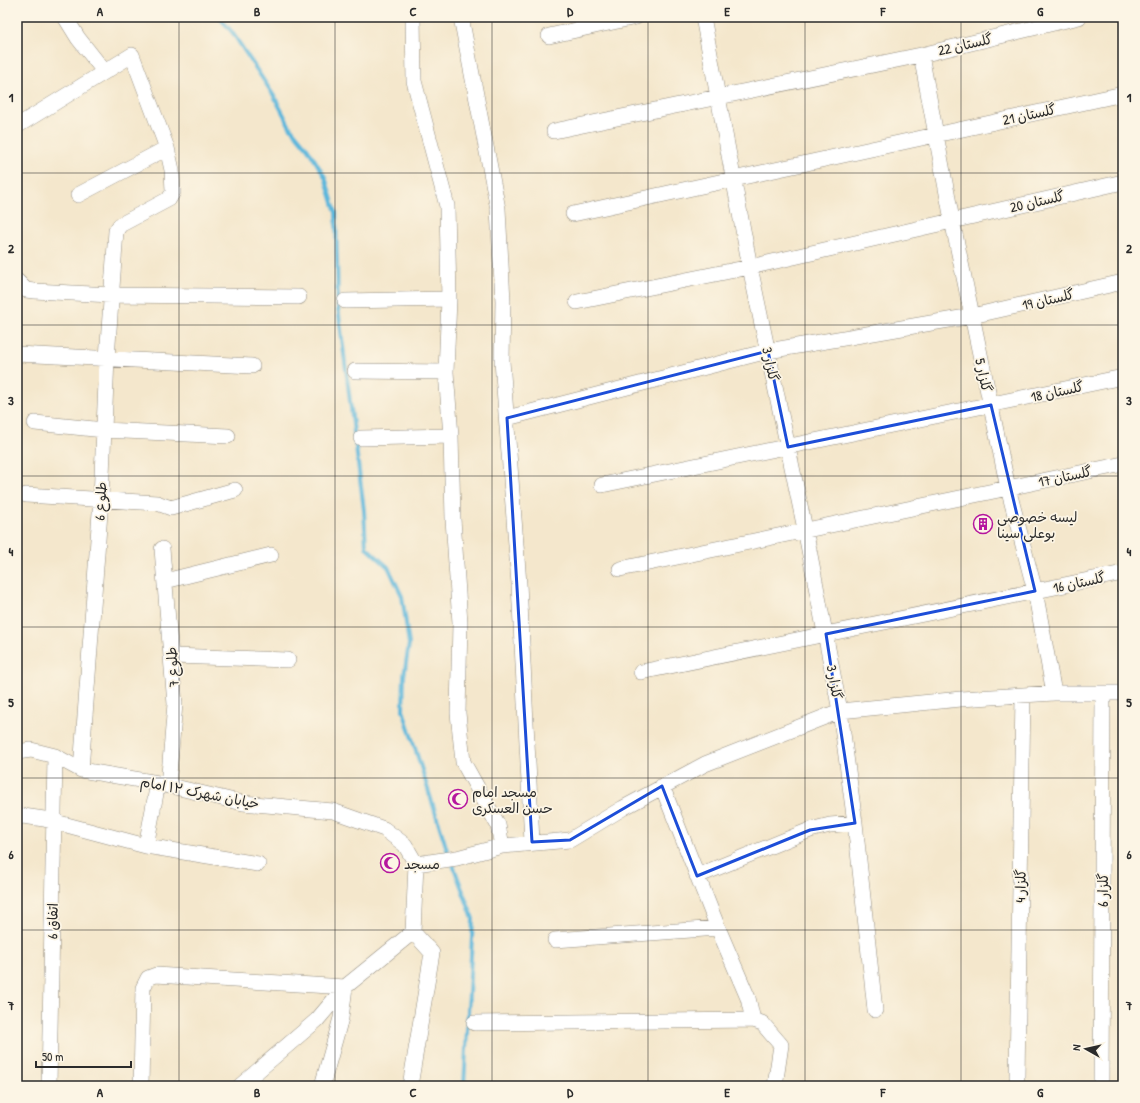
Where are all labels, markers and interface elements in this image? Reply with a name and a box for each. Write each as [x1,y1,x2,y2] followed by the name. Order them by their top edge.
[97,2,104,20] text: A
[254,2,261,20] text: B
[409,2,417,20] text: C
[567,2,574,20] text: D
[724,2,730,20] text: E
[880,2,887,20] text: F
[1037,2,1044,20] text: G
[936,29,994,59] street label: گلستان 22
[9,88,14,106] text: 1
[1127,88,1132,106] text: 1
[1001,99,1057,129] street label: گلستان 21
[1008,186,1066,216] street label: گلستان 20
[8,239,15,257] text: 2
[1126,239,1133,257] text: 2
[1020,284,1076,314] street label: گلستان 19
[758,345,784,383] street label: گلزار 3
[971,356,997,394] street label: گلزار 5
[1029,376,1085,406] street label: گلستان 18
[8,391,14,409] text: 3
[1126,391,1132,409] text: 3
[1036,461,1094,491] street label: گلستان 17
[89,481,113,521] street label: طلوع 6
[997,507,1077,542] place label: لیسه خصوصی بوعلی سینا
[972,513,994,535] building icon: لیسه خصوصی بوعلی سینا
[9,542,14,560] text: 4
[1127,542,1132,560] text: 4
[1051,567,1107,597] street label: گلستان 16
[161,646,185,688] street label: طلوع 7
[823,663,847,701] street label: گلزار 3
[8,693,14,711] text: 5
[1126,693,1132,711] text: 5
[139,771,261,815] street label: خیابان شهرک ۱۲ امام
[472,782,553,817] place label: مسجد امام حسن العسکری
[447,788,469,810] mosque icon: مسجد امام حسن العسکری
[8,845,14,863] text: 6
[1126,845,1132,863] text: 6
[379,852,401,874] mosque icon: مسجد
[404,854,440,873] place label: مسجد
[1010,869,1030,903] street label: گلزار 4
[1093,873,1112,907] street label: گلزار 6
[42,903,62,939] street label: اتفاق 6
[7,996,15,1014] text: 7
[1125,996,1133,1014] text: 7
[1066,1029,1106,1069] north arrow
[36,1043,131,1069] scale bar
[1069,1044,1083,1051] text: N
[42,1048,63,1065] text: 50 m
[97,1083,104,1101] text: A
[254,1083,261,1101] text: B
[409,1083,417,1101] text: C
[567,1083,574,1101] text: D
[724,1083,730,1101] text: E
[880,1083,887,1101] text: F
[1037,1083,1044,1101] text: G

